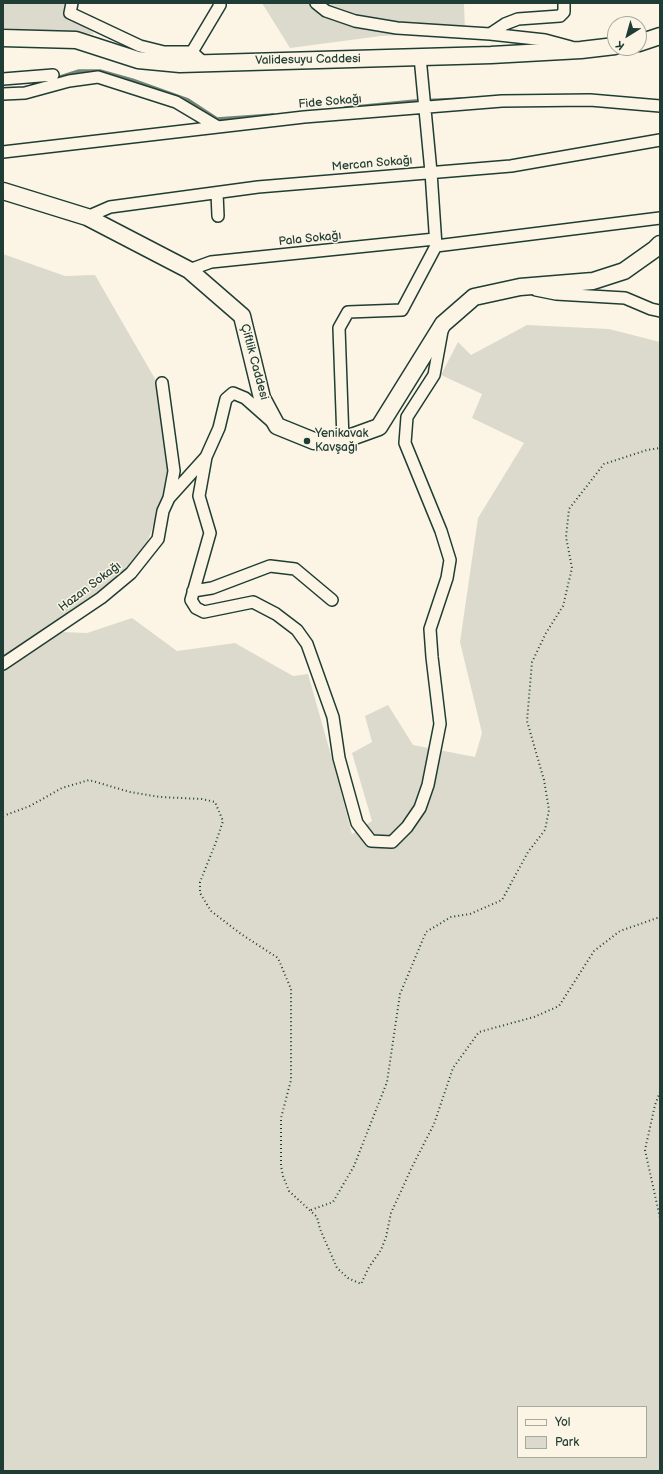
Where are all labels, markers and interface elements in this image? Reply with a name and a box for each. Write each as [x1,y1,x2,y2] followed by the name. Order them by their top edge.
[607,16,647,56] north arrow
[613,38,627,53] text: K
[255,52,361,68] street label: Validesuyu Caddesi
[298,92,362,112] street label: Fide Sokağı
[331,153,413,175] street label: Mercan Sokağı
[278,229,342,249] street label: Pala Sokağı
[237,322,271,402] street label: Çiftlik Caddesi
[315,427,368,455] place label: Yenikavak Kavşağı
[302,436,312,446] marker: Yenikavak Kavşağı
[56,559,124,615] street label: Hazan Sokağı
[517,1406,647,1458] legend
[555,1415,570,1430] text: Yol
[555,1435,579,1450] text: Park

